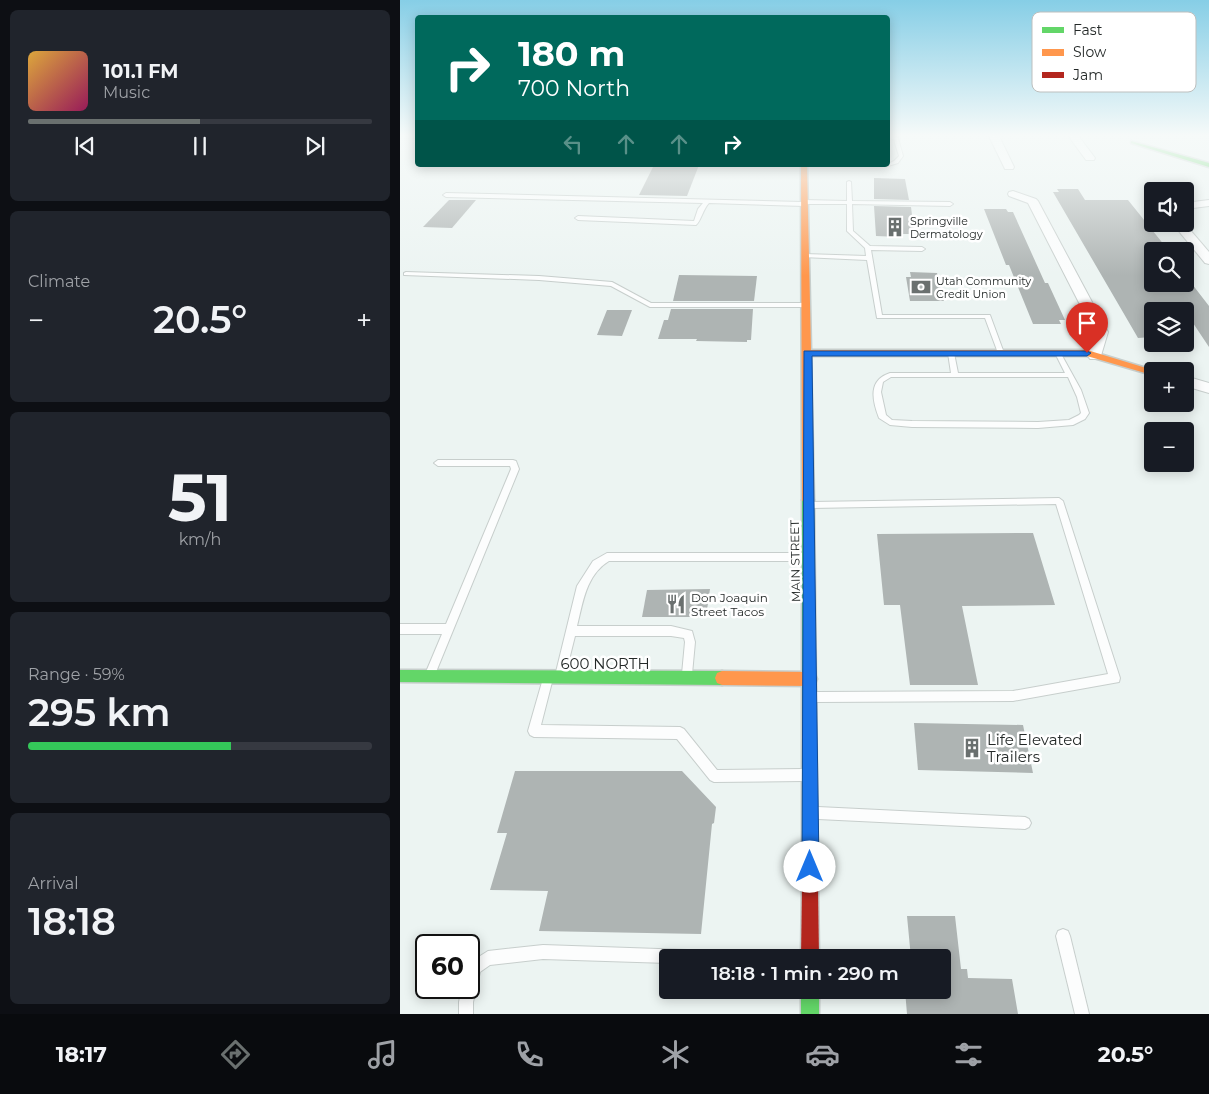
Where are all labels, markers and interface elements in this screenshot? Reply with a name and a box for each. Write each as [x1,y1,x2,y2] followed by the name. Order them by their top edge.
[1032,12,1196,92] legend
[1073,21,1103,39] text: Fast
[518,32,625,75] text: 180 m
[435,35,500,100] icon: right
[1073,43,1107,61] text: Slow
[103,60,179,83] text: 101.1 FM
[1072,66,1103,84] text: Jam
[518,75,630,102] text: 700 North
[103,83,150,102] text: Music
[559,130,587,158] icon: left
[612,130,640,158] icon: ahead
[665,130,693,158] icon: ahead
[718,130,746,158] icon: right
[71,132,99,160] icon: previous
[186,132,214,160] icon: pause
[301,132,329,160] icon: next
[1144,182,1194,472] map controls
[1144,182,1194,232] button: sound
[910,214,983,241] place label: Springville Dermatology
[884,216,906,238] building icon: Springville Dermatology
[1144,242,1194,292] button: search
[28,272,90,291] text: Climate
[936,274,1031,301] place label: Utah Community Credit Union
[910,276,932,298] bank icon: Utah Community Credit Union
[153,296,247,343] text: 20.5°
[1066,302,1108,353] pin
[1144,302,1194,352] button: layers
[28,303,44,337] text: −
[356,303,372,337] text: +
[1073,309,1101,337] icon: arrive
[1144,362,1194,412] button: +
[1144,422,1194,472] button: −
[168,458,232,537] text: 51
[787,520,803,602] street label: MAIN STREET
[179,530,221,549] text: km/h
[691,590,768,619] place label: Don Joaquin Street Tacos
[665,593,687,615] restaurant icon: Don Joaquin Street Tacos
[560,654,650,673] street label: 600 NORTH
[28,665,125,684] text: Range · 59%
[28,689,171,736] text: 295 km
[987,730,1083,766] place label: Life Elevated Trailers
[961,737,983,759] building icon: Life Elevated Trailers
[783,840,835,892] position arrow
[28,874,78,893] text: Arrival
[28,898,116,945] text: 18:18
[415,934,480,999] speed limit sign: 60
[711,962,899,985] text: 18:18 · 1 min · 290 m
[218,1037,253,1072] icon: directions
[365,1037,400,1072] icon: music
[512,1037,547,1072] icon: phone
[658,1037,693,1072] icon: climate
[805,1037,840,1072] icon: car
[951,1037,986,1072] icon: filters
[56,1041,107,1068] text: 18:17
[1098,1041,1153,1068] text: 20.5°

